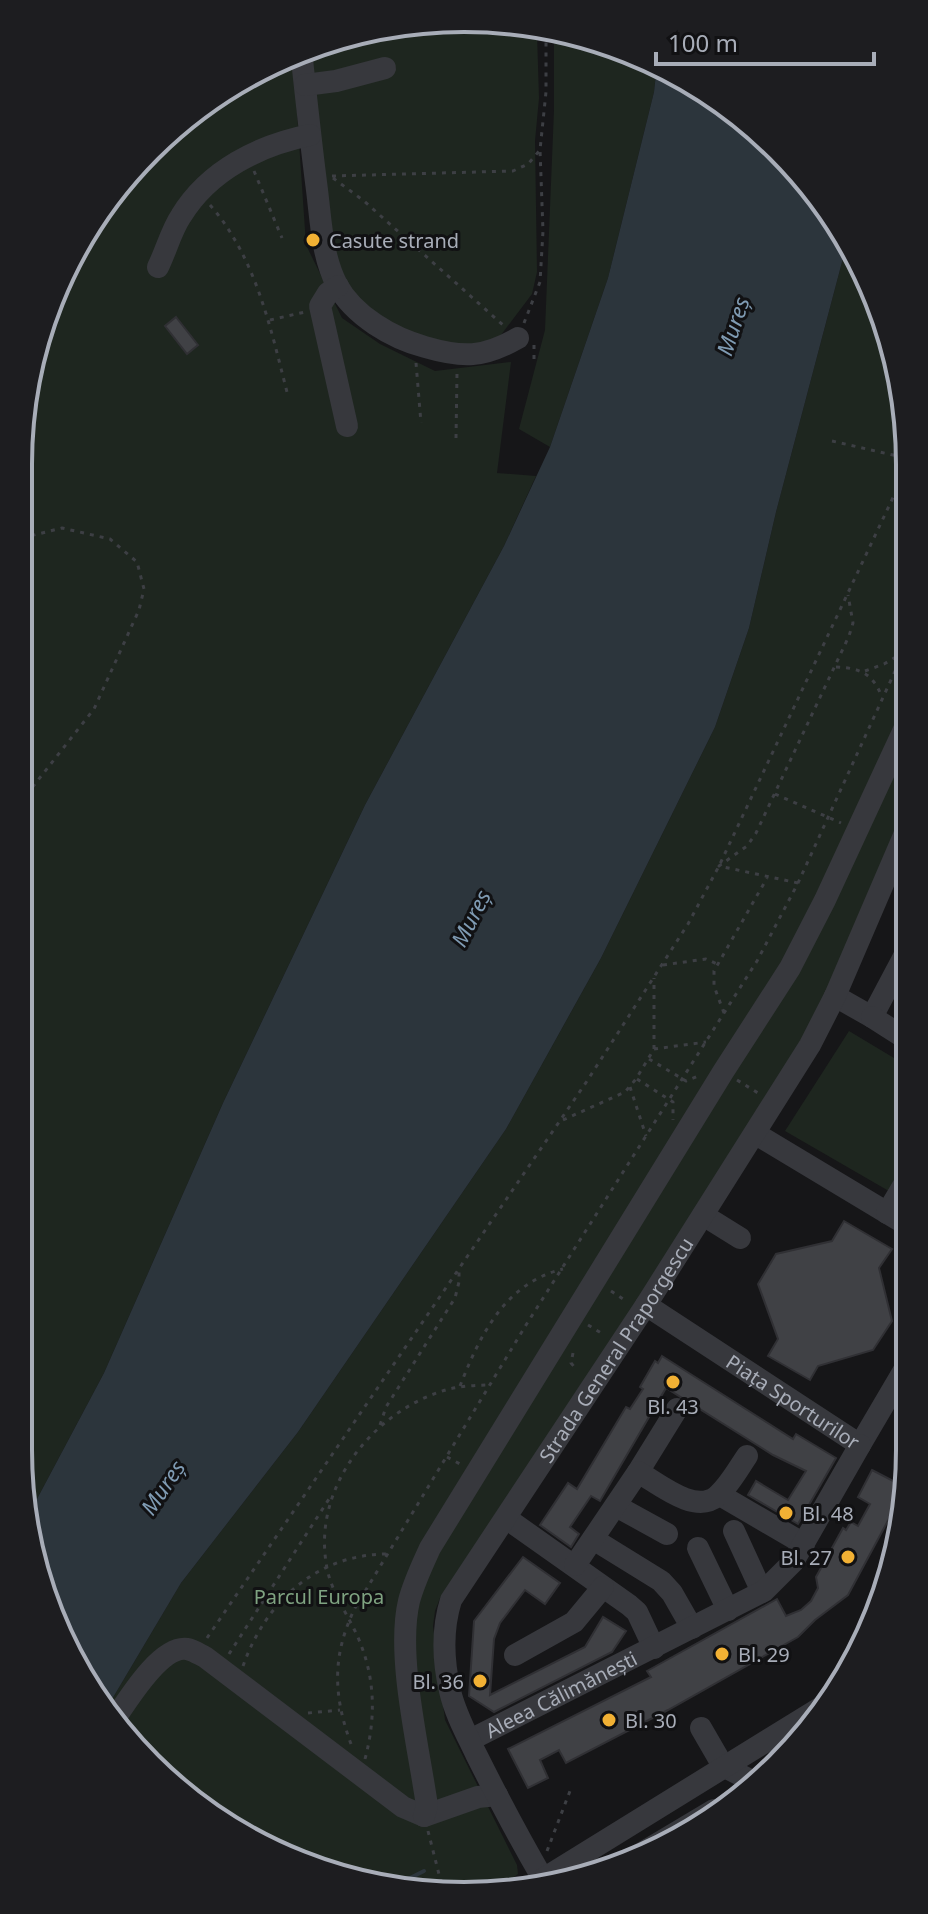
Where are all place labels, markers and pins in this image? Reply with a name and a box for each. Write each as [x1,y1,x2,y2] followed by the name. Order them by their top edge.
[329,227,459,254] place label: Casute strand
[304,231,322,249] marker: Casute strand
[664,1373,682,1391] marker: Bl. 43
[647,1393,699,1420] place label: Bl. 43
[802,1500,854,1527] place label: Bl. 48
[777,1504,795,1522] marker: Bl. 48
[780,1544,832,1571] place label: Bl. 27
[839,1548,857,1566] marker: Bl. 27
[738,1641,790,1668] place label: Bl. 29
[713,1645,731,1663] marker: Bl. 29
[412,1668,464,1695] place label: Bl. 36
[471,1672,489,1690] marker: Bl. 36
[625,1707,677,1734] place label: Bl. 30
[600,1711,618,1729] marker: Bl. 30

